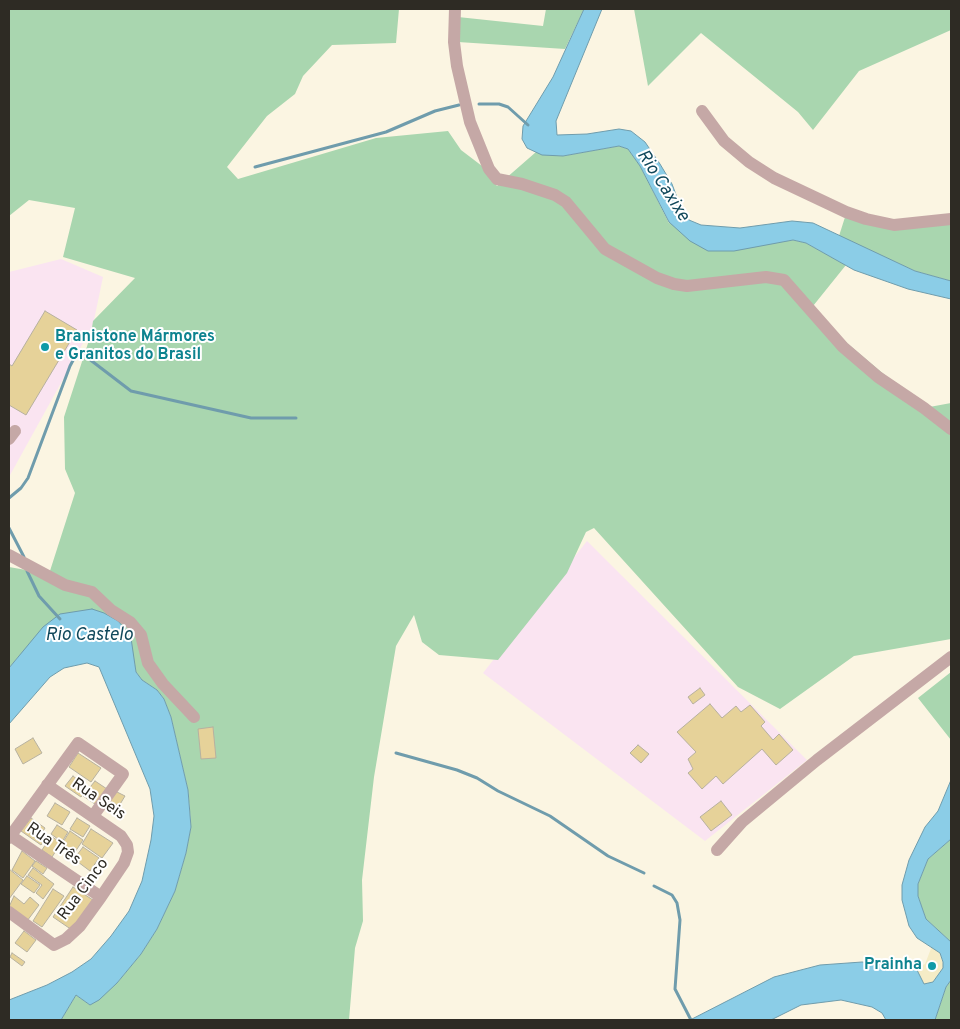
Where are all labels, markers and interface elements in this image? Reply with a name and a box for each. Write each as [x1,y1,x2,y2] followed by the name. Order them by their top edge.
[631,146,693,226] water label: Rio Caxixe
[55,328,215,366] place label: Branistone Mármores e Granitos do Brasil
[39,341,51,353] marker: Branistone Mármores e Granitos do Brasil
[45,625,133,647] water label: Rio Castelo
[67,775,129,825] street label: Rua Seis
[22,819,84,871] street label: Rua Três
[55,855,113,925] street label: Rua Cinco
[864,956,922,976] place label: Prainha
[926,960,938,972] marker: Prainha

